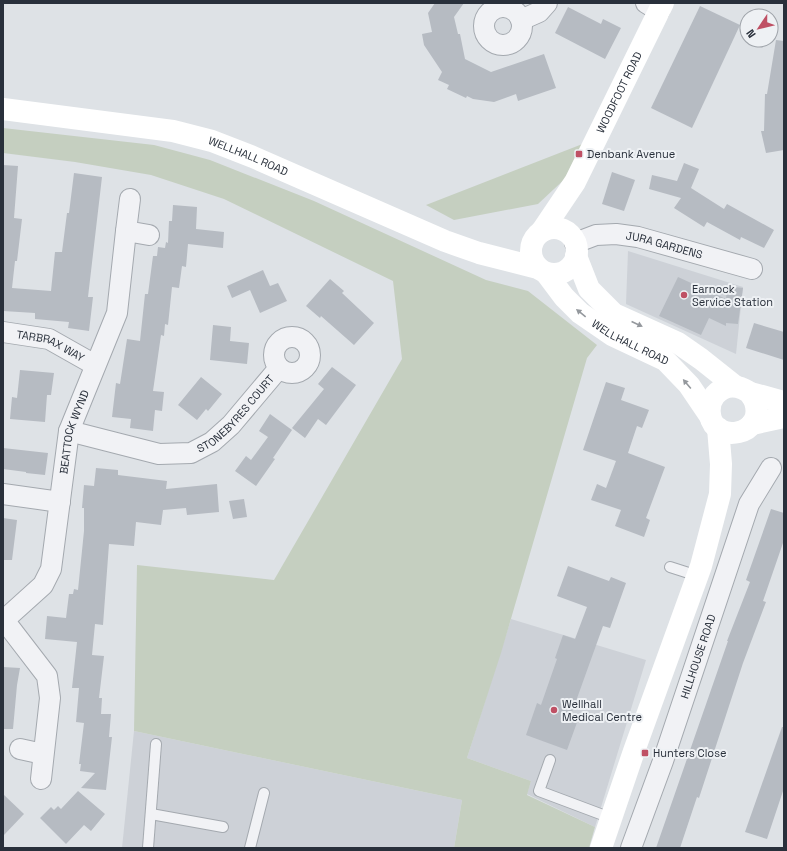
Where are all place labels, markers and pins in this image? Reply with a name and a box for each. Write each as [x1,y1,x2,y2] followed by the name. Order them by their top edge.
[587,147,675,161] place label: Denbank Avenue
[574,149,584,159] marker: Denbank Avenue
[692,282,773,309] place label: Earnock Service Station
[679,290,689,300] marker: Earnock Service Station
[562,697,642,724] place label: Wellhall Medical Centre
[549,705,559,715] marker: Wellhall Medical Centre
[653,746,726,760] place label: Hunters Close
[640,748,650,758] marker: Hunters Close

